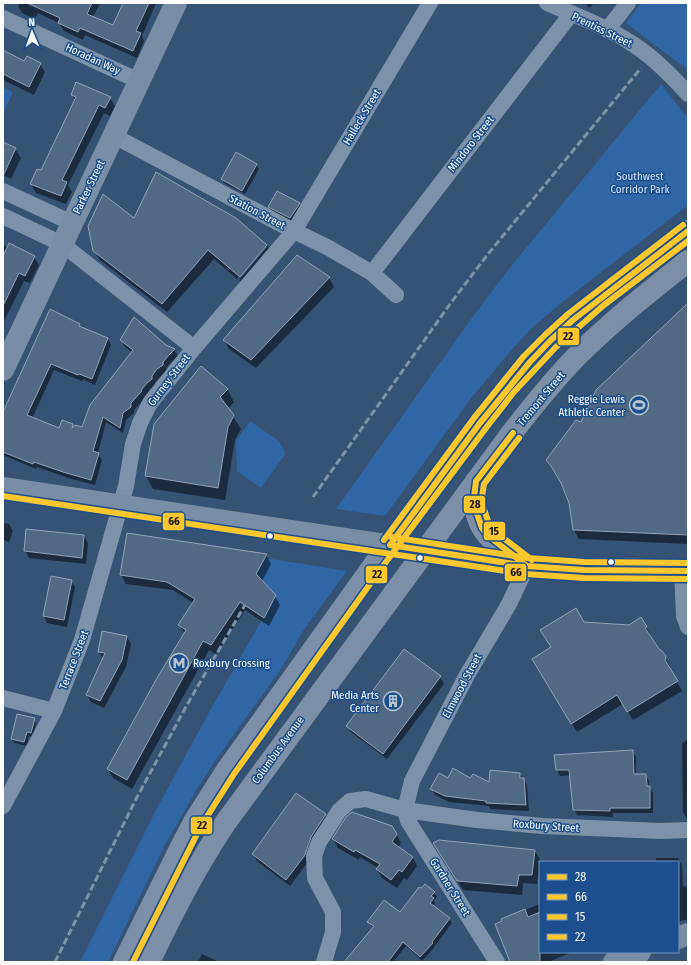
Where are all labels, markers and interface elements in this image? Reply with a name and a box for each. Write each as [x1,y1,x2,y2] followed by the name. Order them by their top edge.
[570,10,635,50] street label: Prentiss Street
[12,12,52,52] north arrow
[28,16,35,29] text: N
[63,41,123,77] street label: Horadan Way
[340,86,384,147] street label: Halleck Street
[445,113,497,174] street label: Mindoro Street
[70,158,108,216] street label: Parker Street
[610,170,670,196] park label: Southwest Corridor Park
[227,192,288,232] street label: Station Street
[557,327,580,346] line badge: 22
[562,330,573,343] text: 22
[145,351,193,409] street label: Gurney Street
[514,369,568,429] street label: Tremont Street
[559,393,625,419] place label: Reggie Lewis Athletic Center
[628,394,650,416] sports icon: Reggie Lewis Athletic Center
[463,495,486,514] line badge: 28
[469,498,481,511] text: 28
[162,512,185,531] line badge: 66
[168,515,180,528] text: 66
[483,521,506,541] line badge: 15
[489,525,500,538] text: 15
[265,531,275,541] unlabelled marker
[415,553,425,563] unlabelled marker
[606,557,616,567] unlabelled marker
[504,563,527,582] line badge: 66
[365,565,388,584] line badge: 22
[510,566,522,579] text: 66
[371,568,382,581] text: 22
[57,628,91,691] street label: Terrace Street
[440,651,485,720] street label: Elmwood Street
[168,652,190,674] metro station icon: Roxbury Crossing
[193,657,271,670] place label: Roxbury Crossing
[331,689,379,715] place label: Media Arts Center
[382,690,404,712] building icon: Media Arts Center
[249,714,307,786] street label: Columbus Avenue
[190,816,213,835] line badge: 22
[512,817,580,835] street label: Roxbury Street
[196,819,207,832] text: 22
[427,856,473,919] street label: Gardner Street
[539,861,679,953] legend
[575,870,586,884] text: 28
[575,890,587,904] text: 66
[575,910,586,924] text: 15
[575,930,586,944] text: 22

